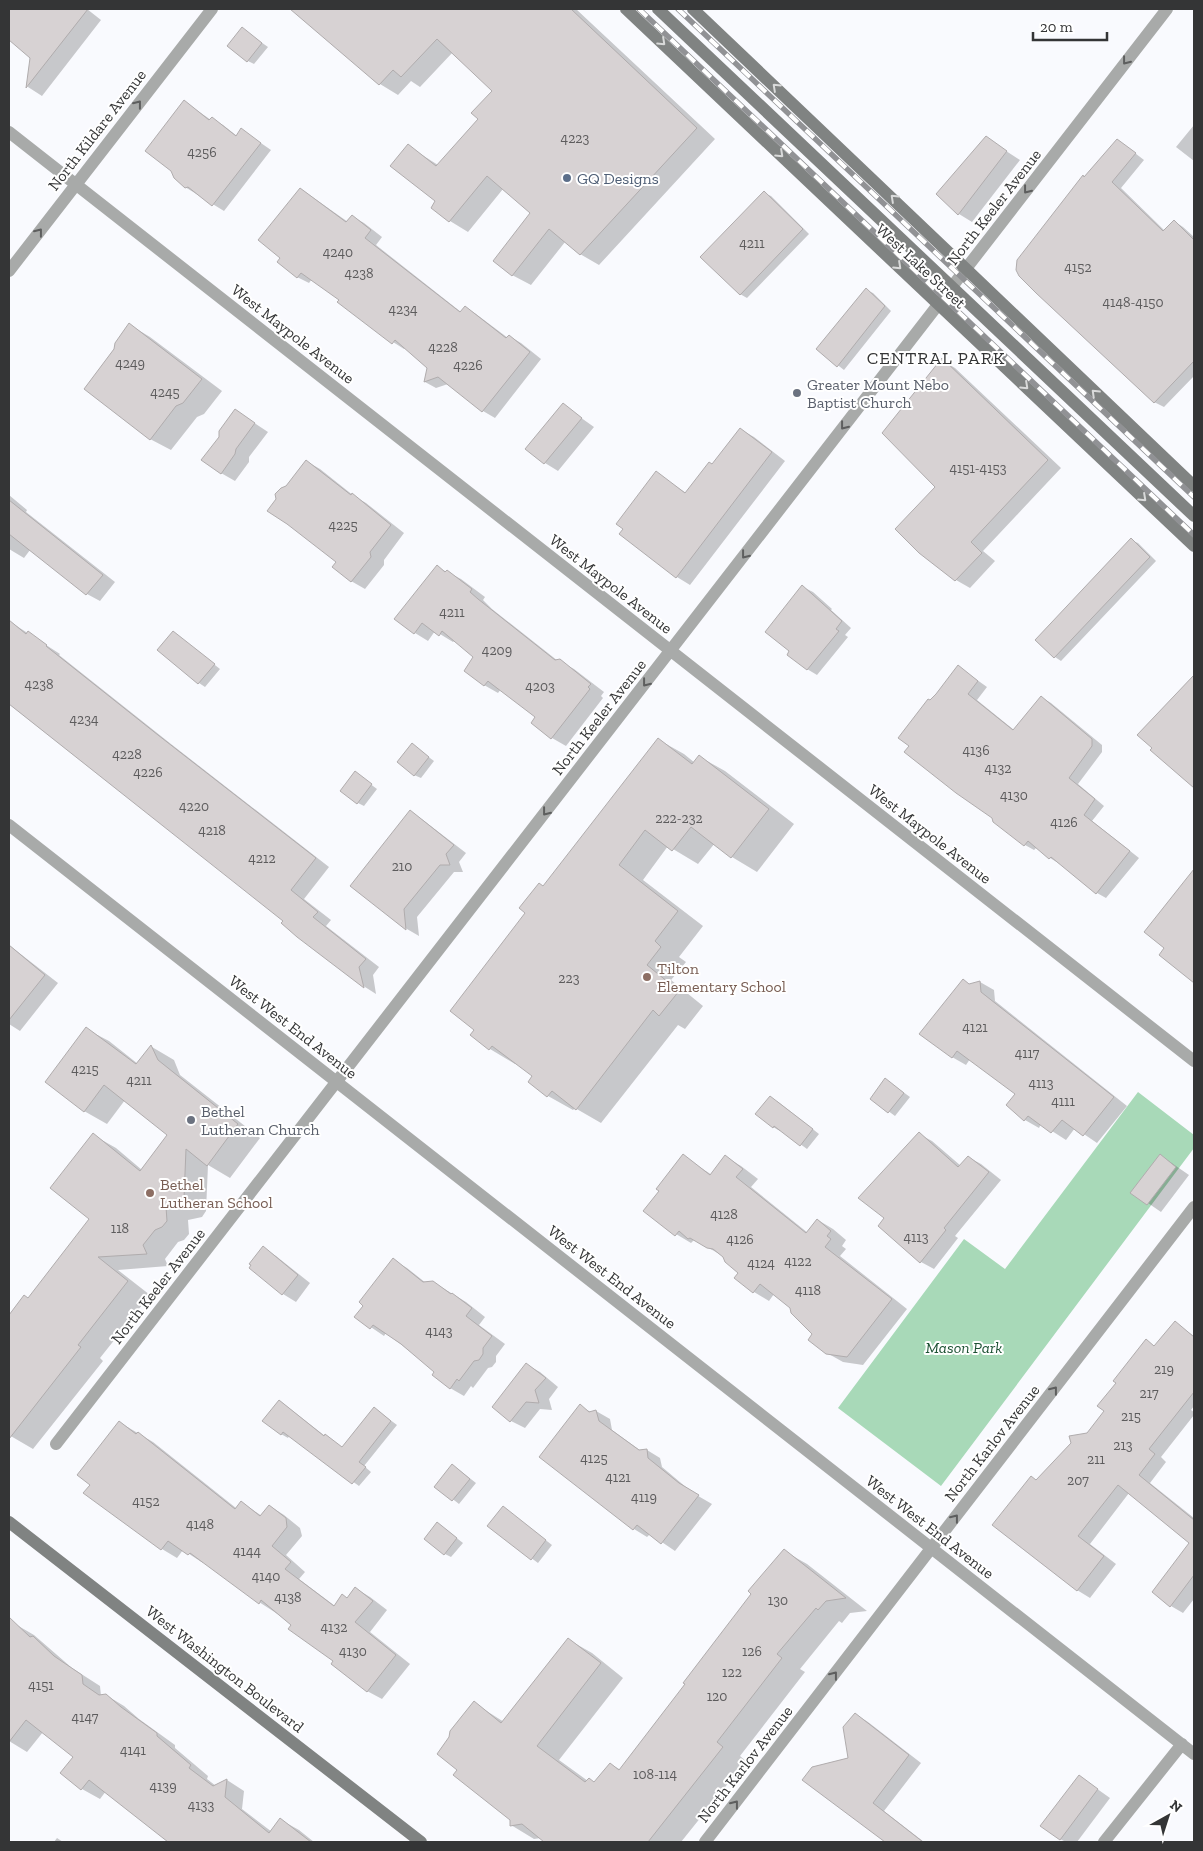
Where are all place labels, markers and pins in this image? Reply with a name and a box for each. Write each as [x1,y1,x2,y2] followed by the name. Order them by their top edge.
[577,169,659,188] place label: GQ Designs
[561,172,573,184] marker: GQ Designs
[807,375,949,412] place label: Greater Mount Nebo Baptist Church
[791,387,803,399] marker: Greater Mount Nebo Baptist Church
[657,959,786,996] place label: Tilton Elementary School
[641,971,653,983] marker: Tilton Elementary School
[201,1102,320,1139] place label: Bethel Lutheran Church
[185,1114,197,1126] marker: Bethel Lutheran Church
[160,1175,273,1212] place label: Bethel Lutheran School
[144,1187,156,1199] marker: Bethel Lutheran School

